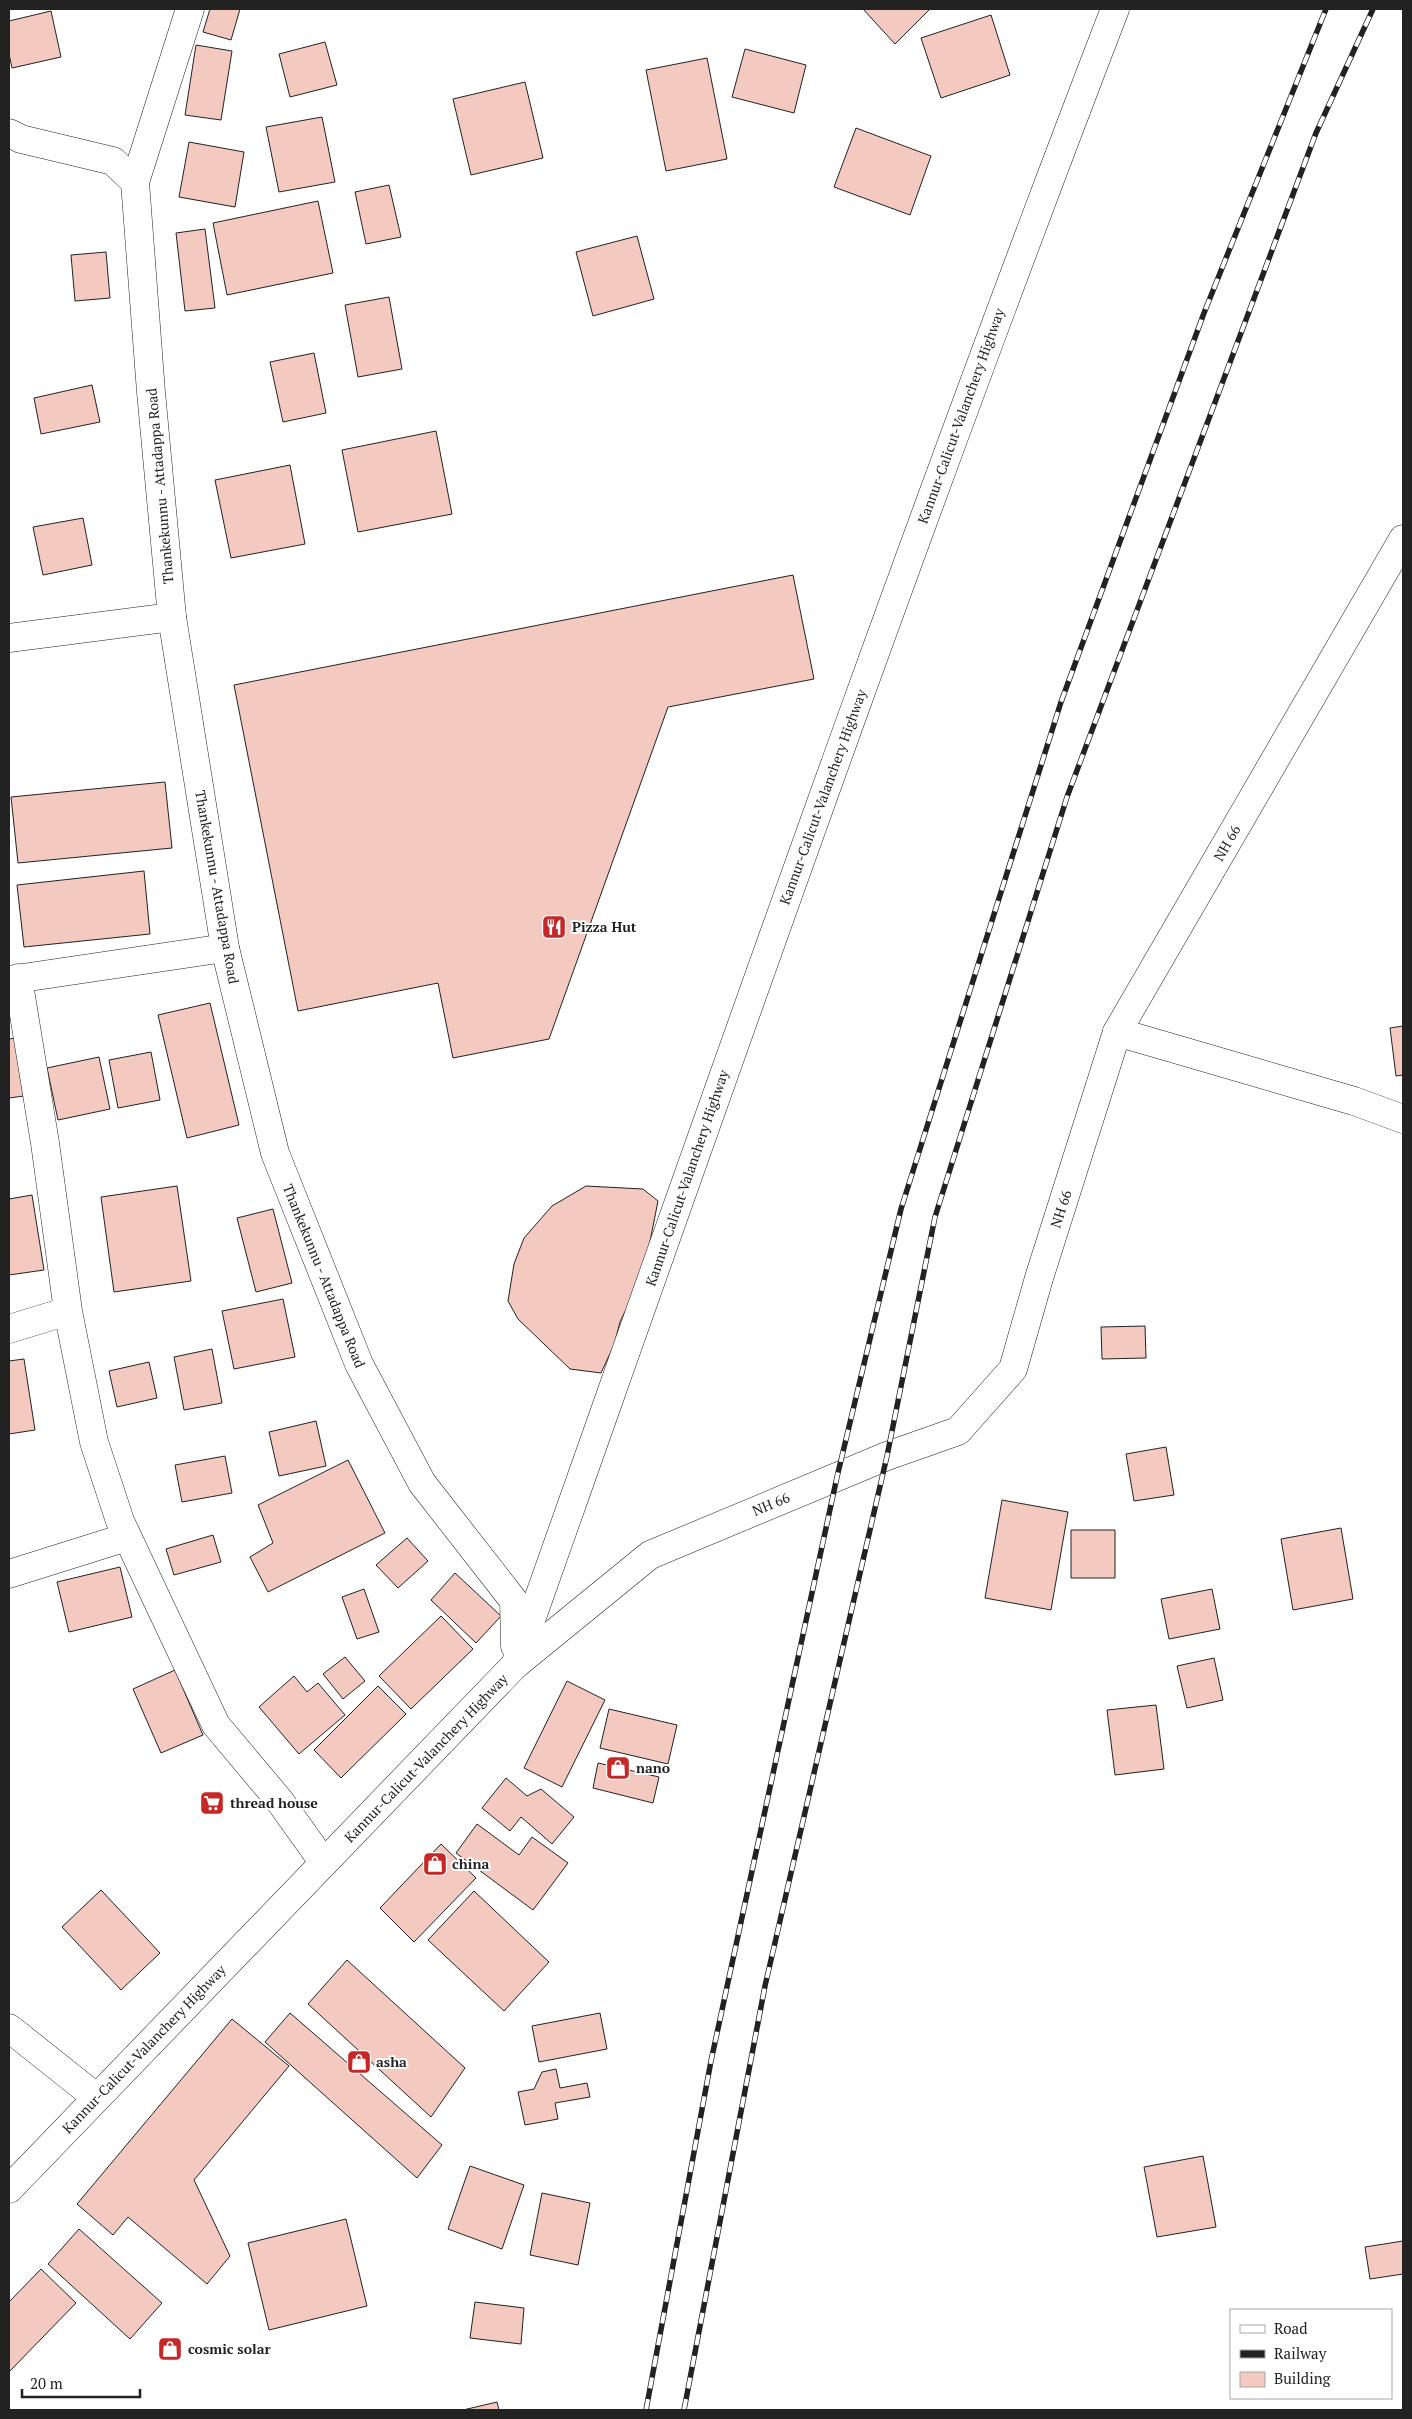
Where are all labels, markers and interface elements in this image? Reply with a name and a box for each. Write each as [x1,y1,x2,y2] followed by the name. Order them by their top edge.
[913,305,1009,526] street label: Kannur-Calicut-Valanchery Highway
[141,387,178,585] street label: Thankekunnu - Attadappa Road
[775,686,871,907] street label: Kannur-Calicut-Valanchery Highway
[191,789,244,985] street label: Thankekunnu - Attadappa Road
[1209,821,1245,864] street label: NH 66
[541,914,567,940] restaurant icon: Pizza Hut
[572,917,637,936] place label: Pizza Hut
[640,1066,733,1289] street label: Kannur-Calicut-Valanchery Highway
[279,1181,370,1371] street label: Thankekunnu - Attadappa Road
[1045,1187,1076,1230] street label: NH 66
[749,1487,793,1520] street label: NH 66
[340,1668,512,1846] street label: Kannur-Calicut-Valanchery Highway
[605,1755,631,1781] shop icon: nano
[636,1758,670,1777] place label: nano
[199,1790,225,1816] supermarket icon: thread house
[230,1793,318,1812] place label: thread house
[422,1851,448,1877] shop icon: china
[452,1854,489,1873] place label: china
[58,1959,230,2137] street label: Kannur-Calicut-Valanchery Highway
[346,2049,372,2075] shop icon: asha
[376,2052,407,2071] place label: asha
[1230,2309,1392,2399] legend
[1274,2318,1307,2338] text: Road
[157,2336,183,2362] shop icon: cosmic solar
[188,2339,270,2358] place label: cosmic solar
[1274,2343,1327,2363] text: Railway
[22,2366,140,2398] scale bar
[1274,2368,1332,2388] text: Building
[30,2373,63,2393] text: 20 m

